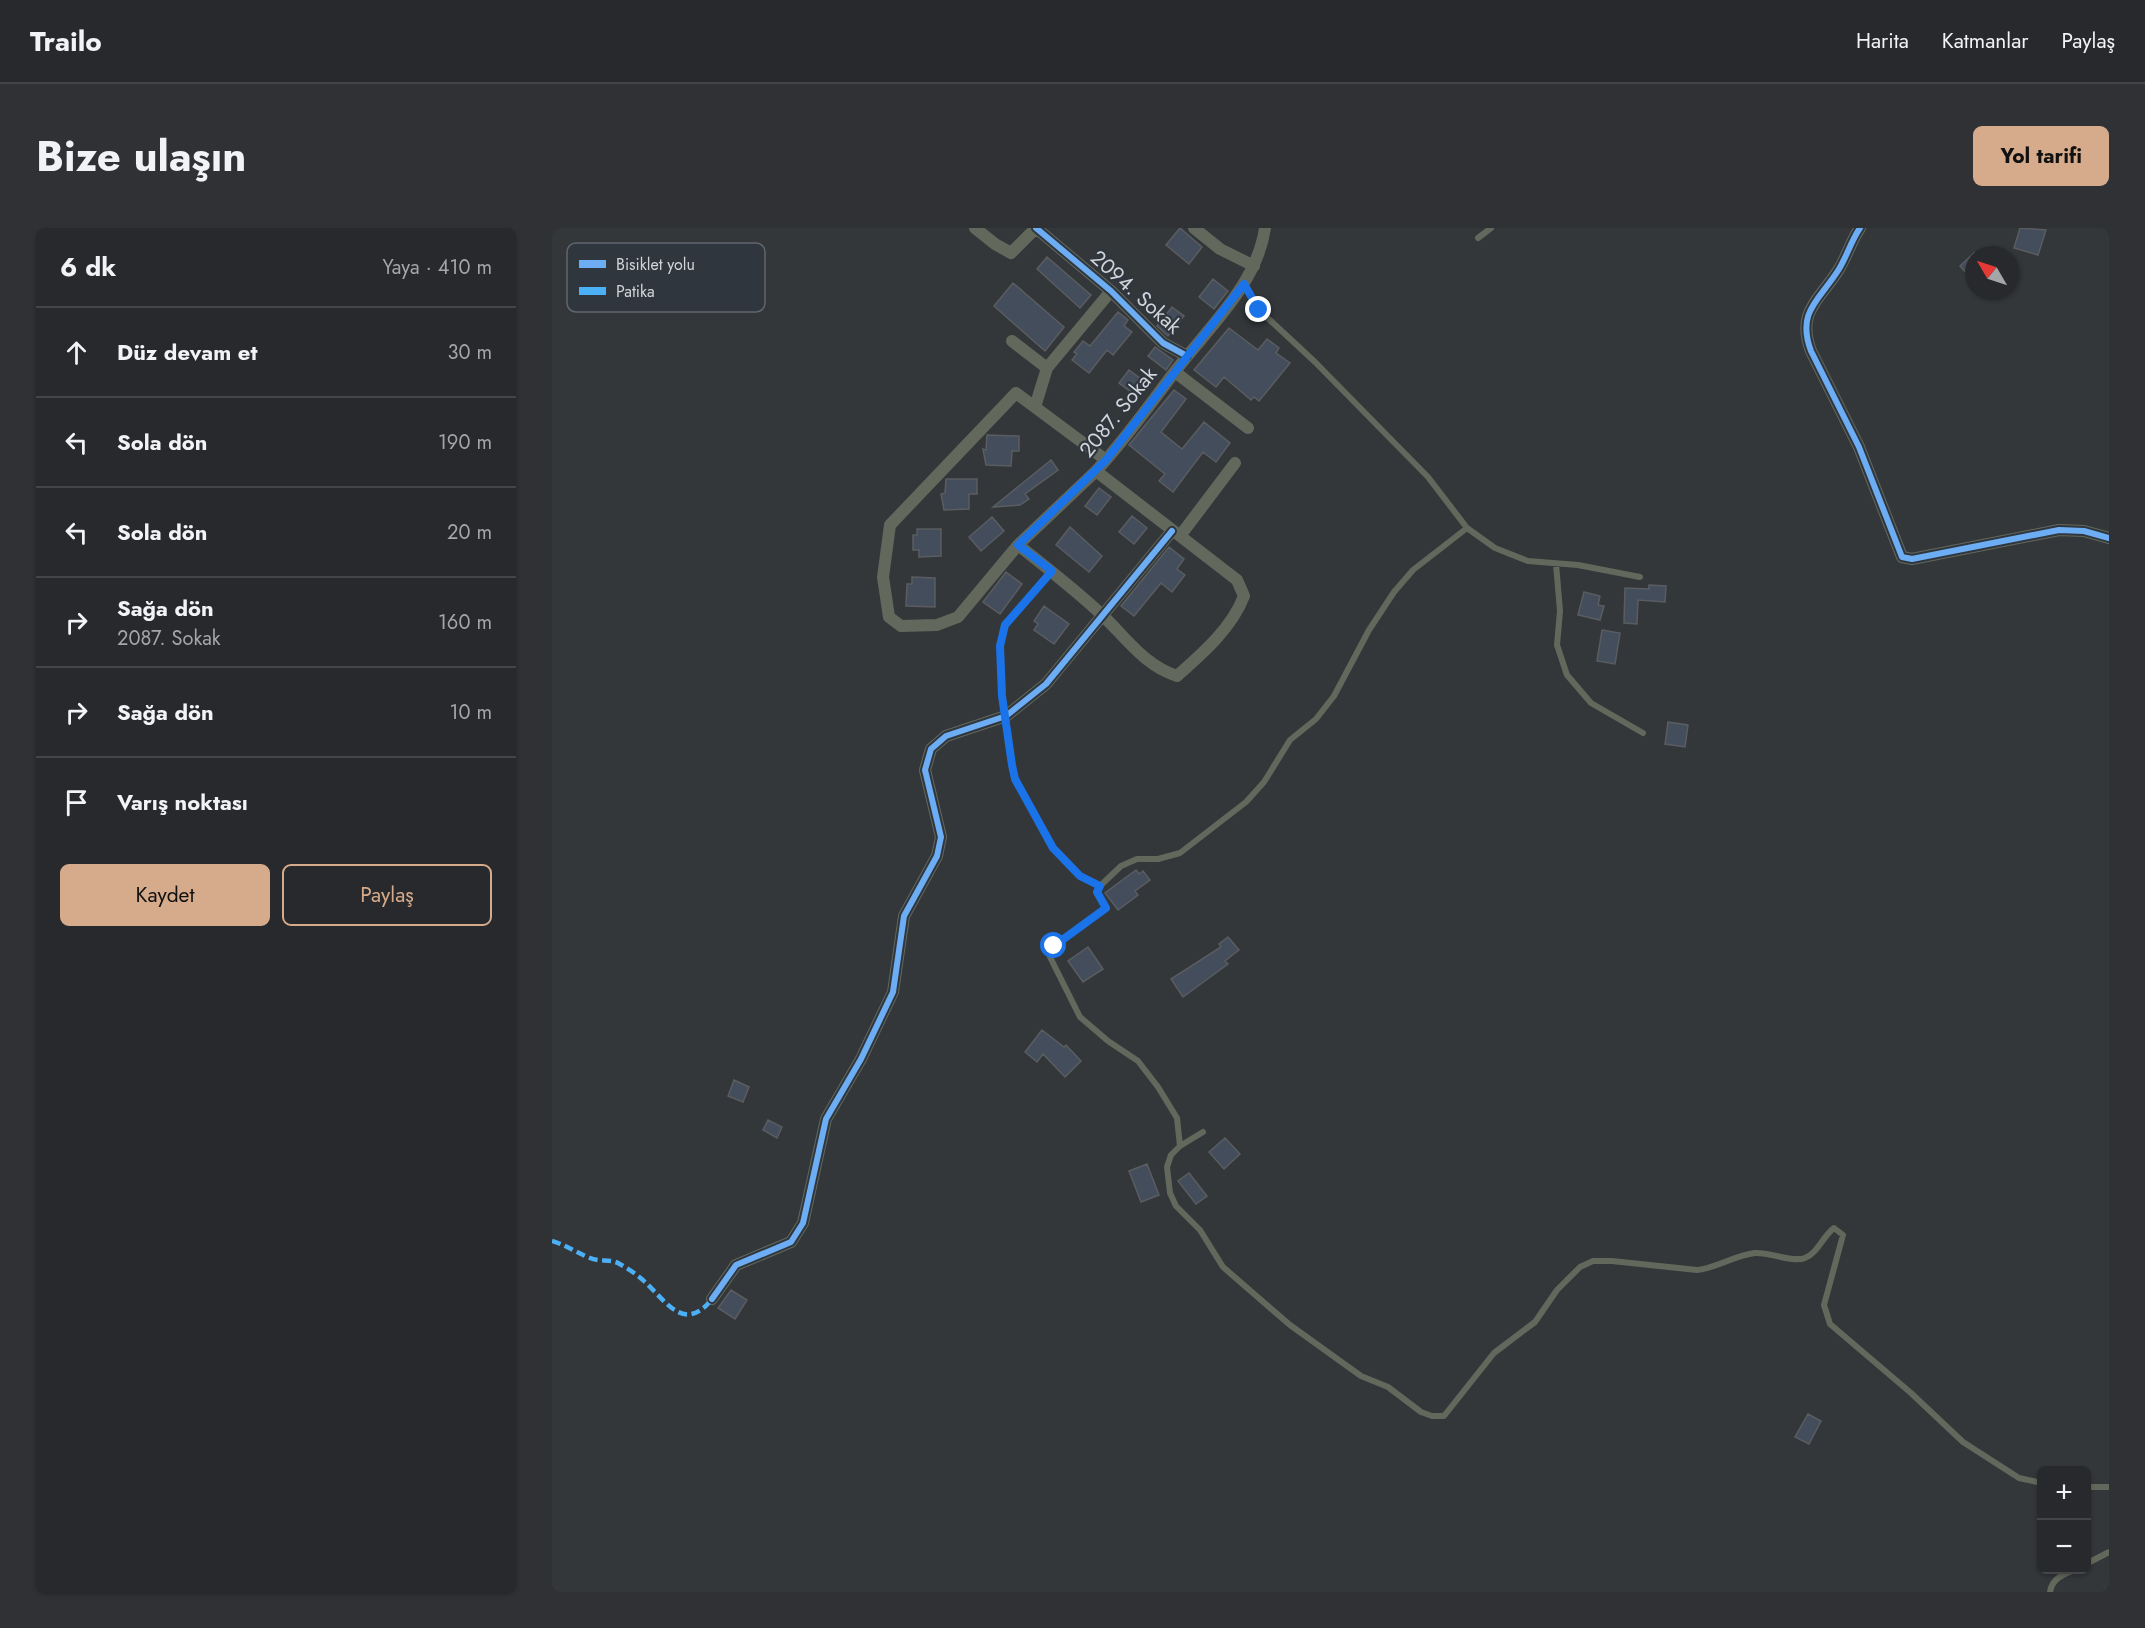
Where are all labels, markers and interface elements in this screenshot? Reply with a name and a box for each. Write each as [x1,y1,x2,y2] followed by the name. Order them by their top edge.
[30,21,102,62] text: Trailo
[1856,26,1909,56] text: Harita
[1942,26,2028,56] text: Katmanlar
[2061,26,2115,56] text: Paylaş
[36,126,246,187] text: Bize ulaşın
[1973,126,2109,186] button: Yol tarifi
[567,243,765,312] legend
[1084,243,1189,341] street label: 2094. Sokak
[1965,246,2019,300] north arrow
[60,248,116,286] text: 6 dk
[383,253,492,282] text: Yaya · 410 m
[616,253,695,276] text: Bisiklet yolu
[616,280,655,303] text: Patika
[1245,296,1271,322] route end
[60,336,93,369] icon: ahead
[117,336,257,368] text: Düz devam et
[447,338,492,367] text: 30 m
[1072,360,1164,464] street label: 2087. Sokak
[60,426,93,459] icon: left
[117,426,207,458] text: Sola dön
[438,428,492,457] text: 190 m
[60,516,93,549] icon: left
[117,516,207,548] text: Sola dön
[447,518,492,547] text: 20 m
[117,592,214,624] text: Sağa dön
[60,606,93,639] icon: right
[438,608,492,637] text: 160 m
[117,624,221,653] text: 2087. Sokak
[60,696,93,729] icon: right
[117,696,214,728] text: Sağa dön
[449,698,492,727] text: 10 m
[60,786,93,819] icon: arrive
[117,786,248,818] text: Varış noktası
[60,864,270,926] button: Kaydet
[282,864,492,926] button: Paylaş
[1040,932,1066,958] route start
[2037,1466,2091,1574] map controls
[2037,1466,2091,1520] button: +
[2037,1520,2091,1574] button: −

